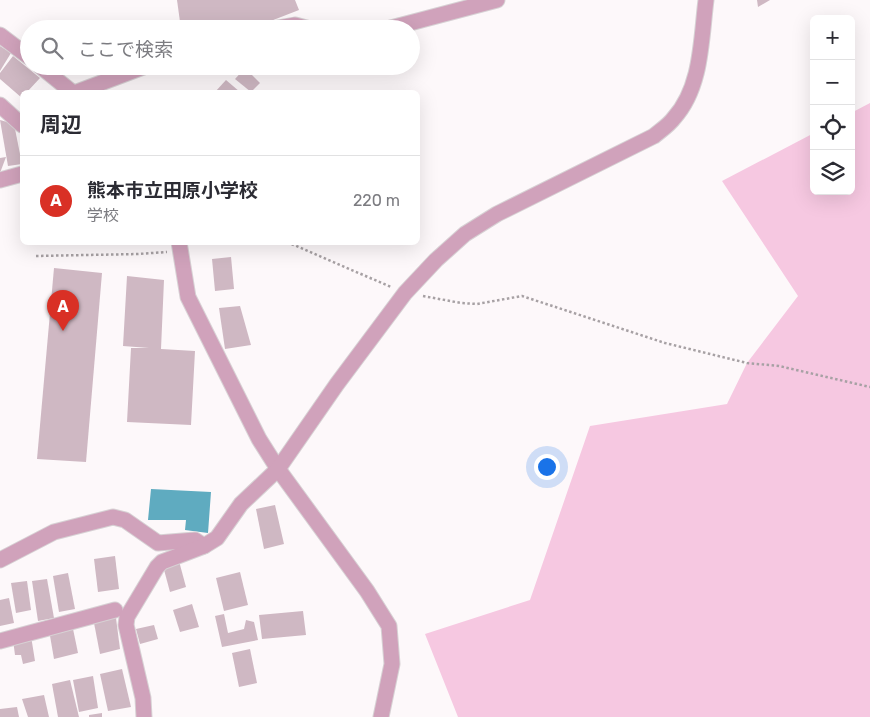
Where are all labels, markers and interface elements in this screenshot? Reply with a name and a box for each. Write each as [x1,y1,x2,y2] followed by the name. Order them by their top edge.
[810,15,855,195] map controls
[810,15,855,60] button: +
[20,20,420,75] search box
[38,34,66,62] icon: search
[78,38,173,61] text: ここで検索
[810,60,855,105] button: −
[810,105,855,150] button: locate
[40,112,82,137] text: 周辺
[810,150,855,195] button: layers
[87,179,258,202] text: 熊本市立田原小学校
[50,191,62,210] text: A
[353,191,400,210] text: 220 m
[87,206,119,225] text: 学校
[47,290,79,331] pin: A
[534,454,560,480] your location

